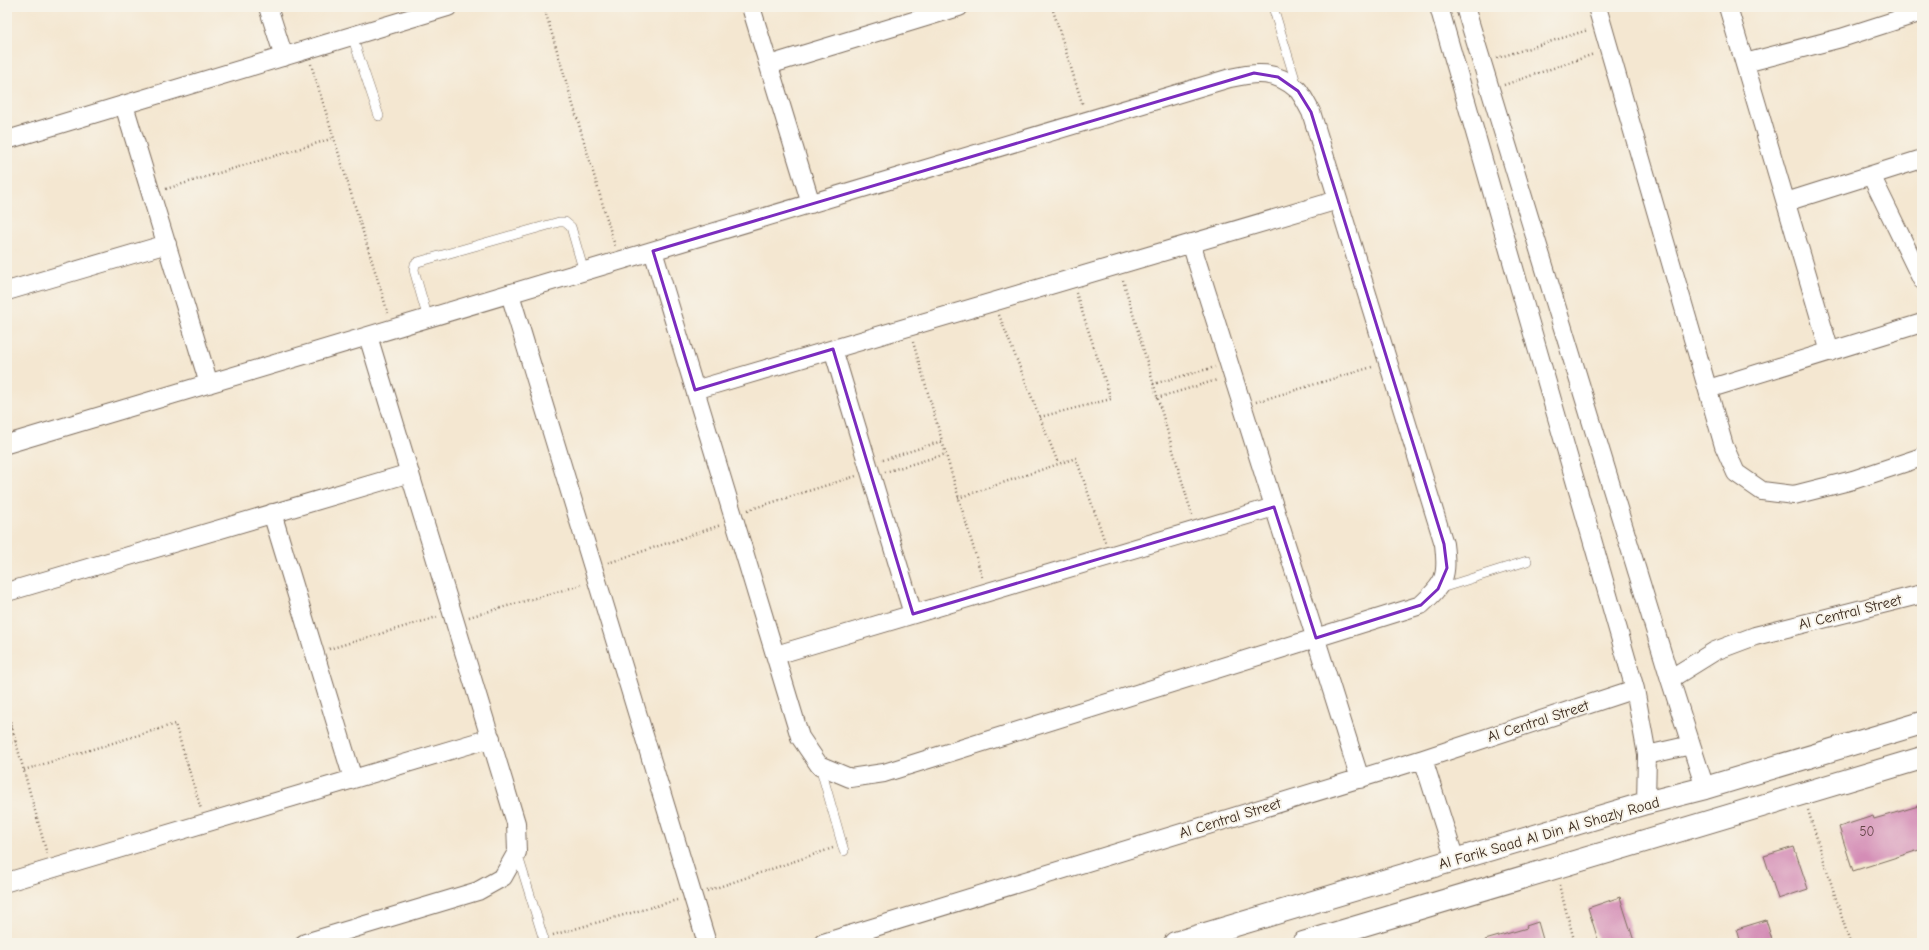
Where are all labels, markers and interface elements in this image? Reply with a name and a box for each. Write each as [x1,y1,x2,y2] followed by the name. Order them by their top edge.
[1797,590,1904,634] street label: Al Central Street
[1485,696,1592,746] street label: Al Central Street
[1436,793,1662,873] street label: Al Farik Saad Al Din Al Shazly Road
[1177,794,1284,842] street label: Al Central Street
[1860,824,1875,839] house number: 50

